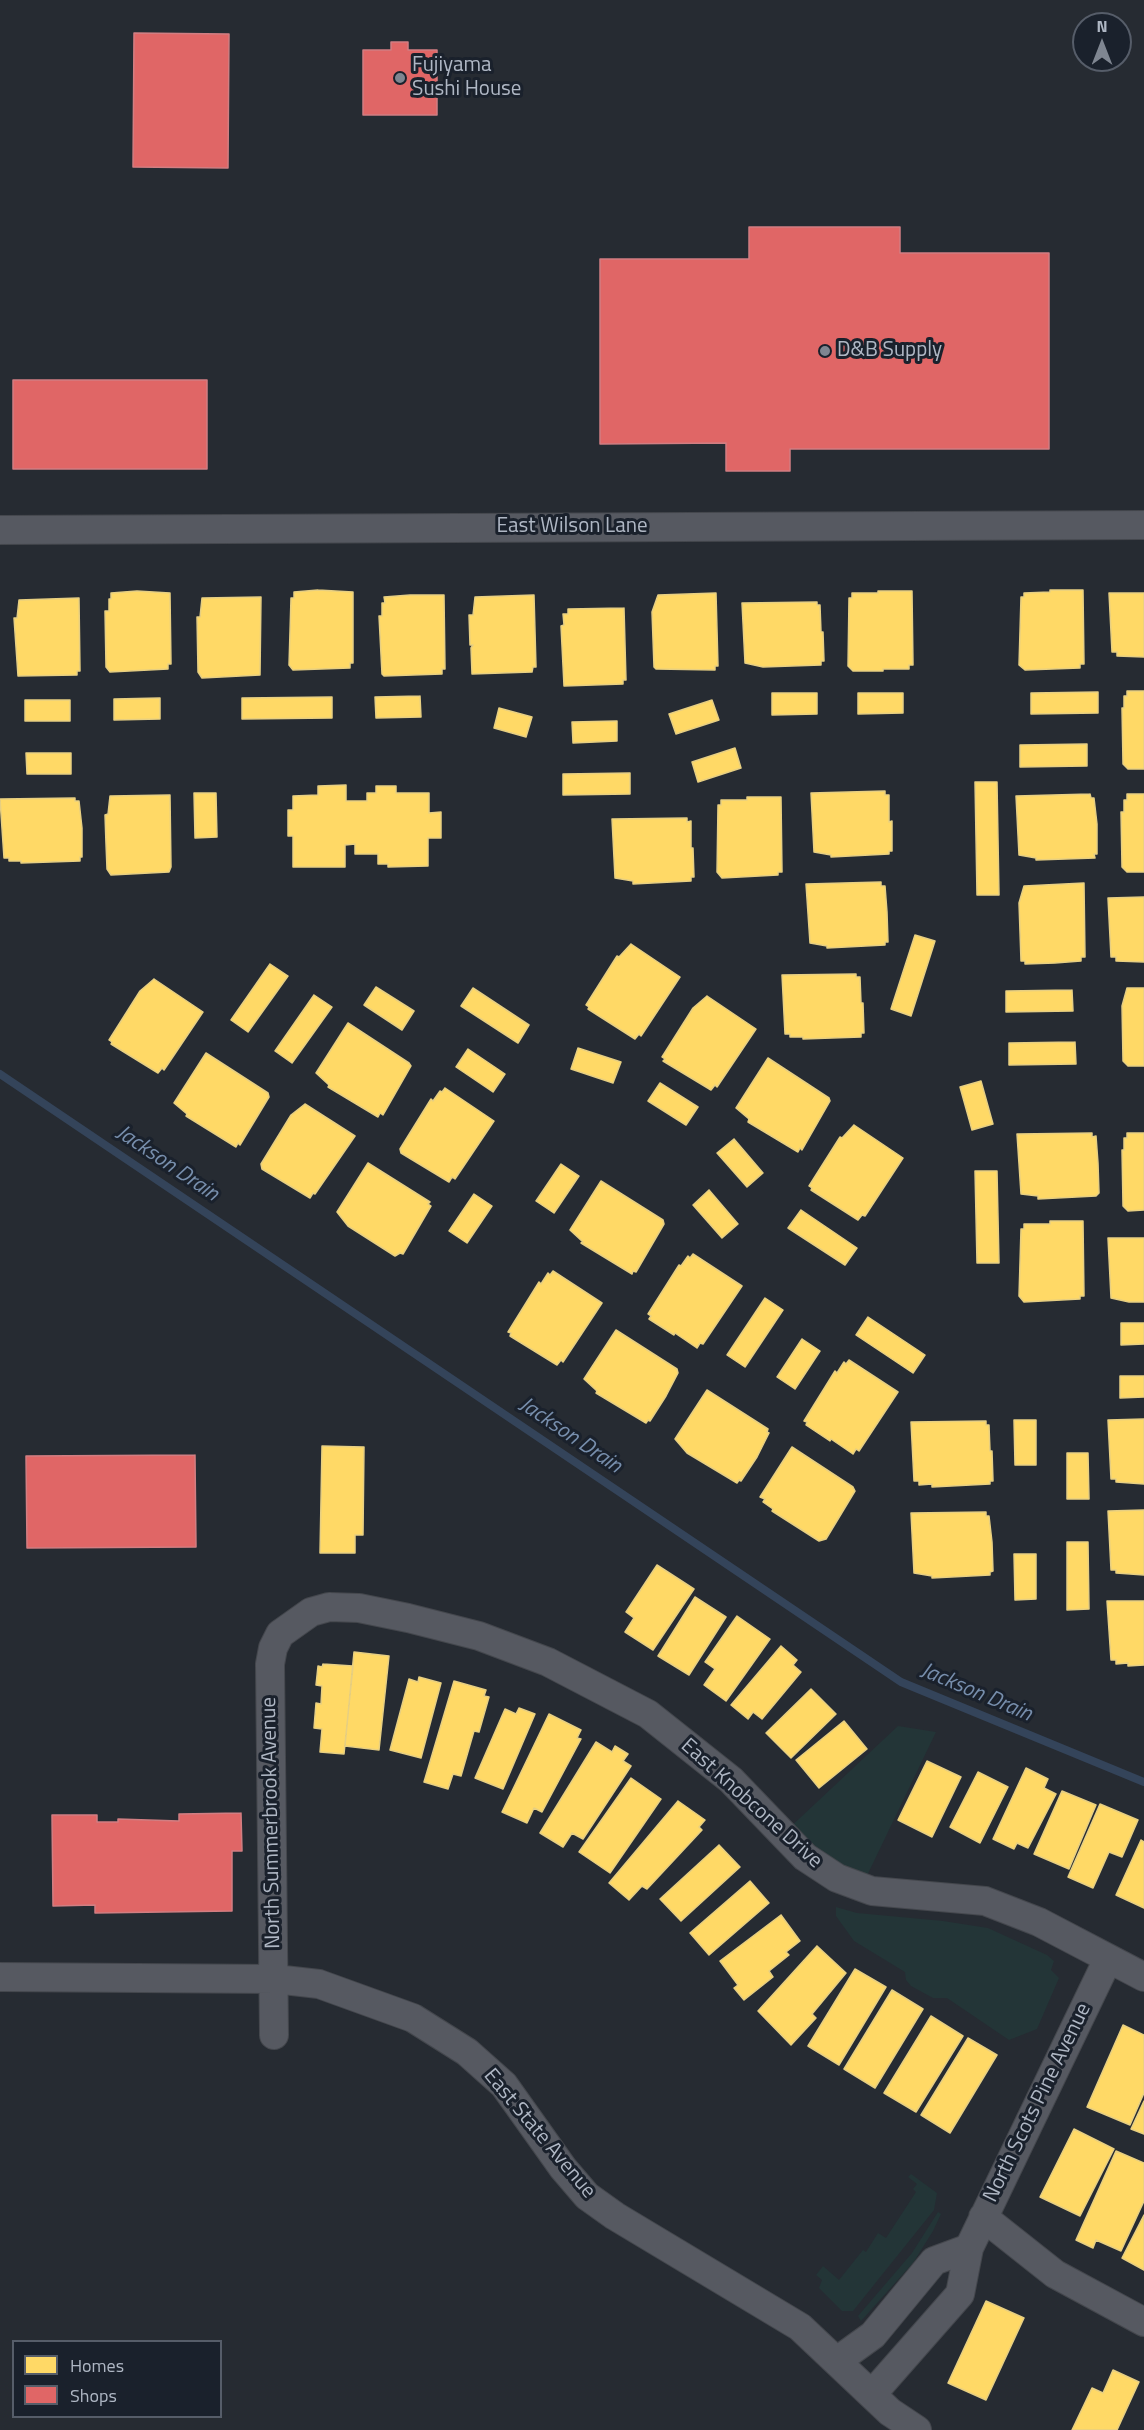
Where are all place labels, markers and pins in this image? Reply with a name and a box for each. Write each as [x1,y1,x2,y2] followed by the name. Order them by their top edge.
[412,53,521,103] place label: Fujiyama Sushi House
[393,71,407,85] marker: Fujiyama Sushi House
[837,338,942,364] place label: D&B Supply
[818,344,832,358] marker: D&B Supply

